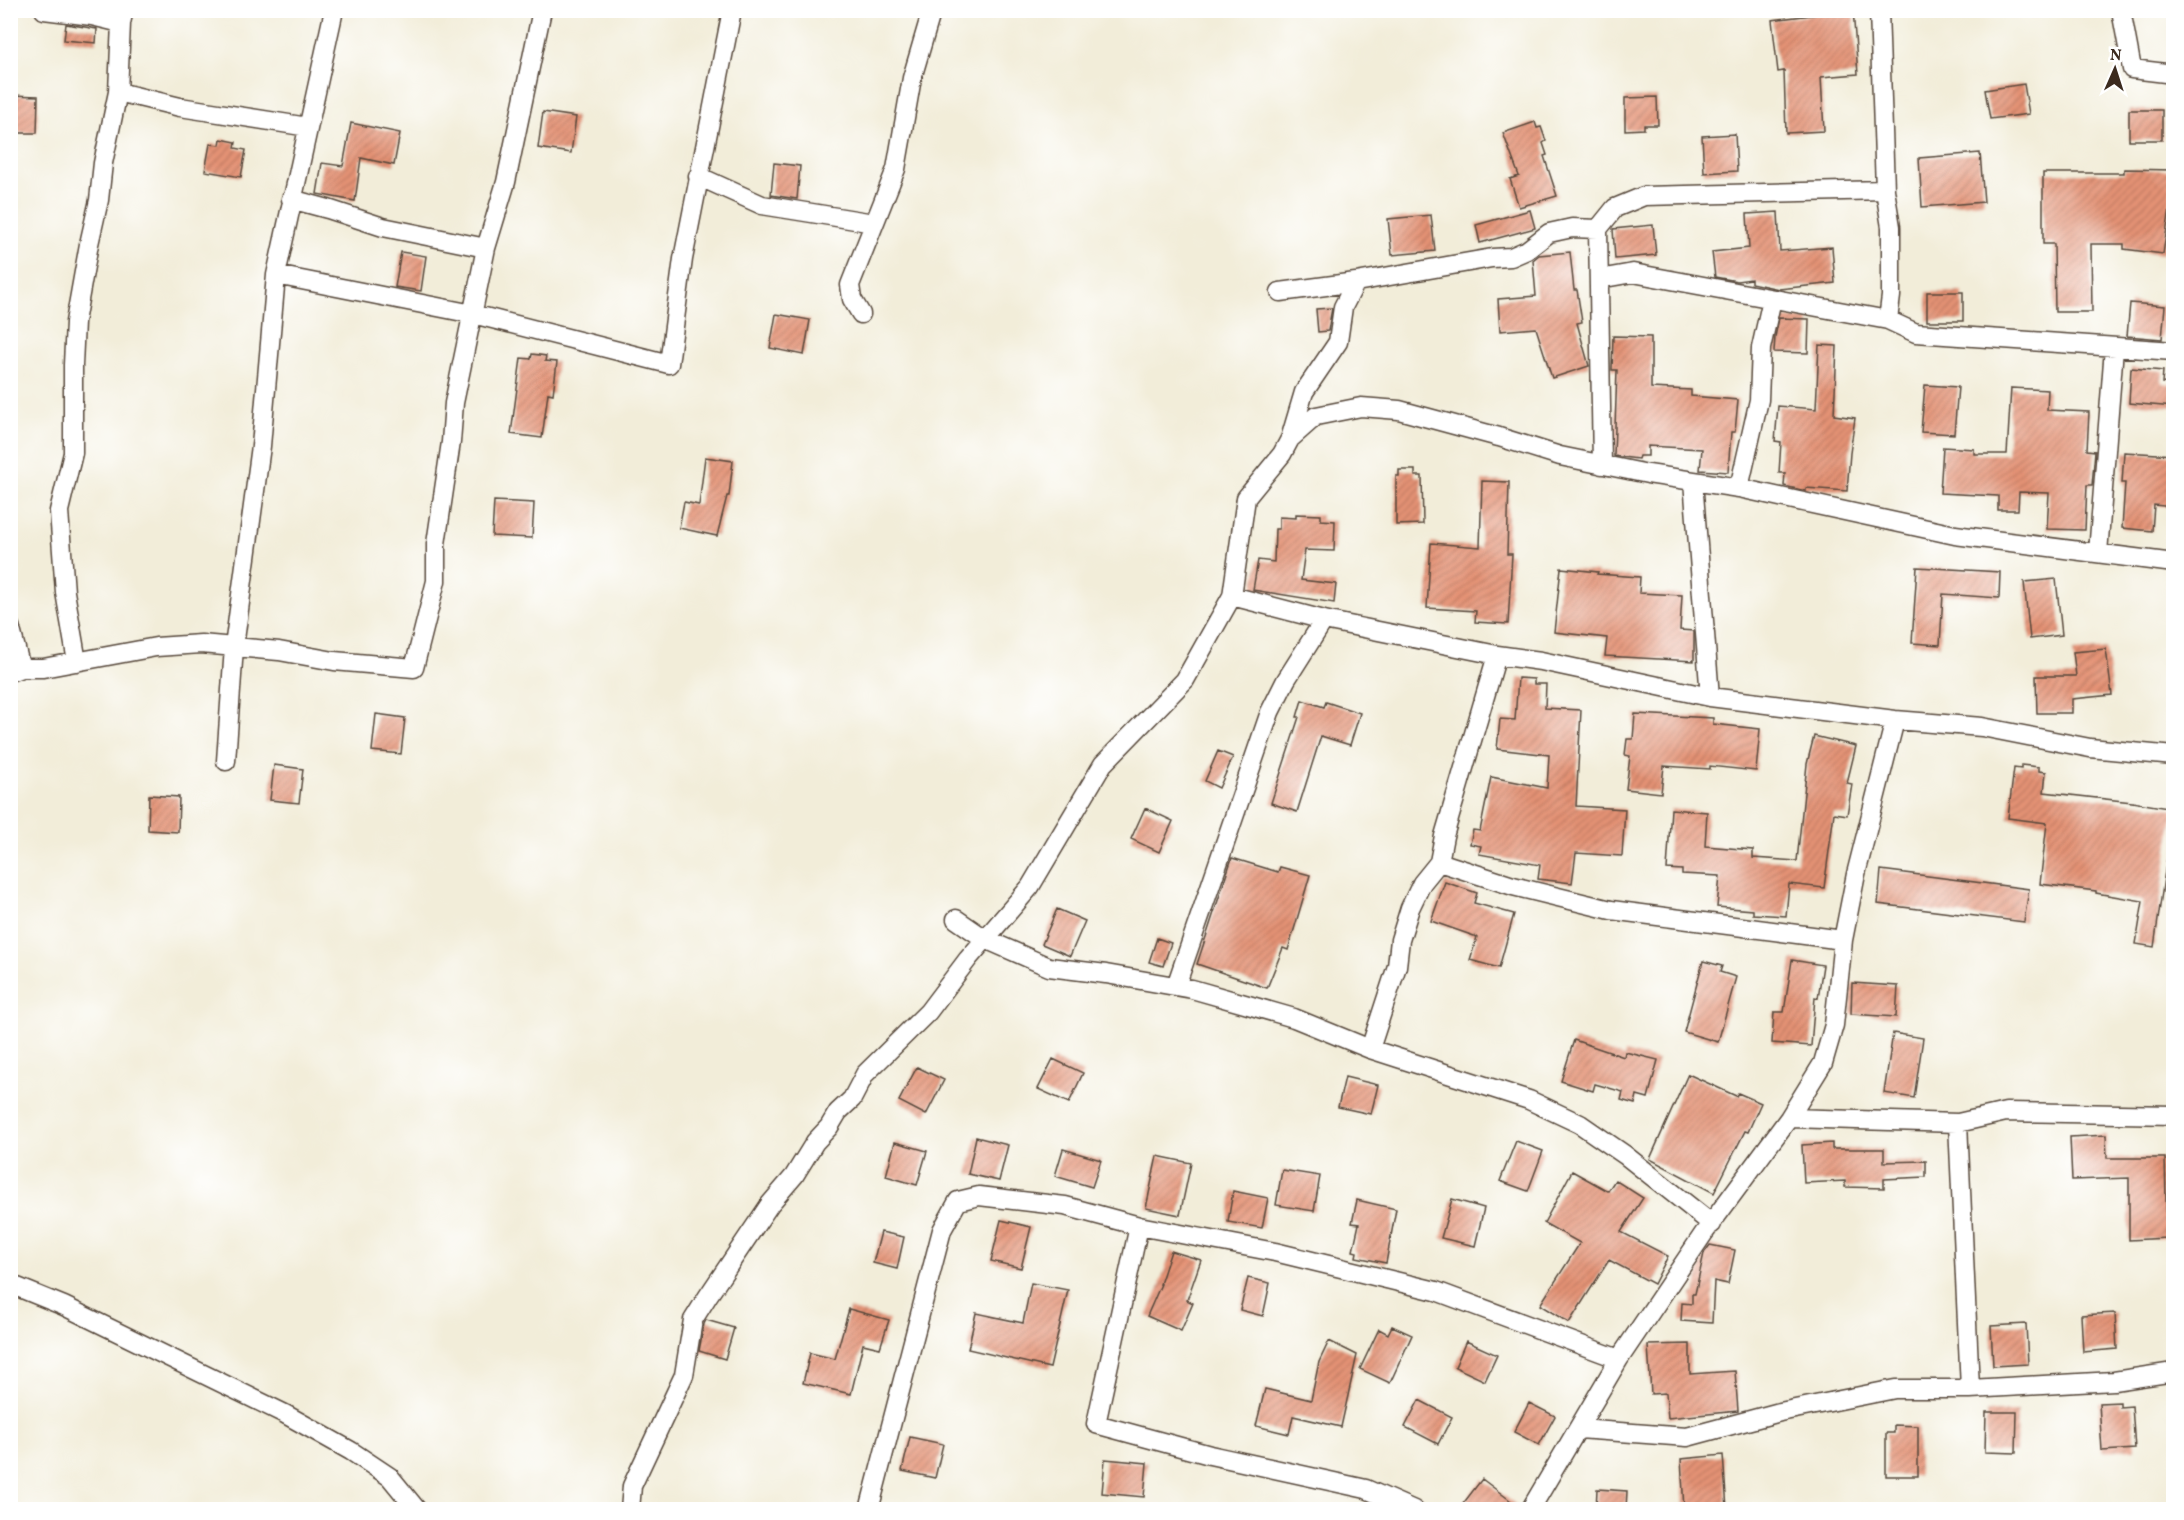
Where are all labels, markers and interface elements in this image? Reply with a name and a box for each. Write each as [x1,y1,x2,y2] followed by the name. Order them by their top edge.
[2085,39,2145,99] north arrow
[2109,45,2122,67] text: N

